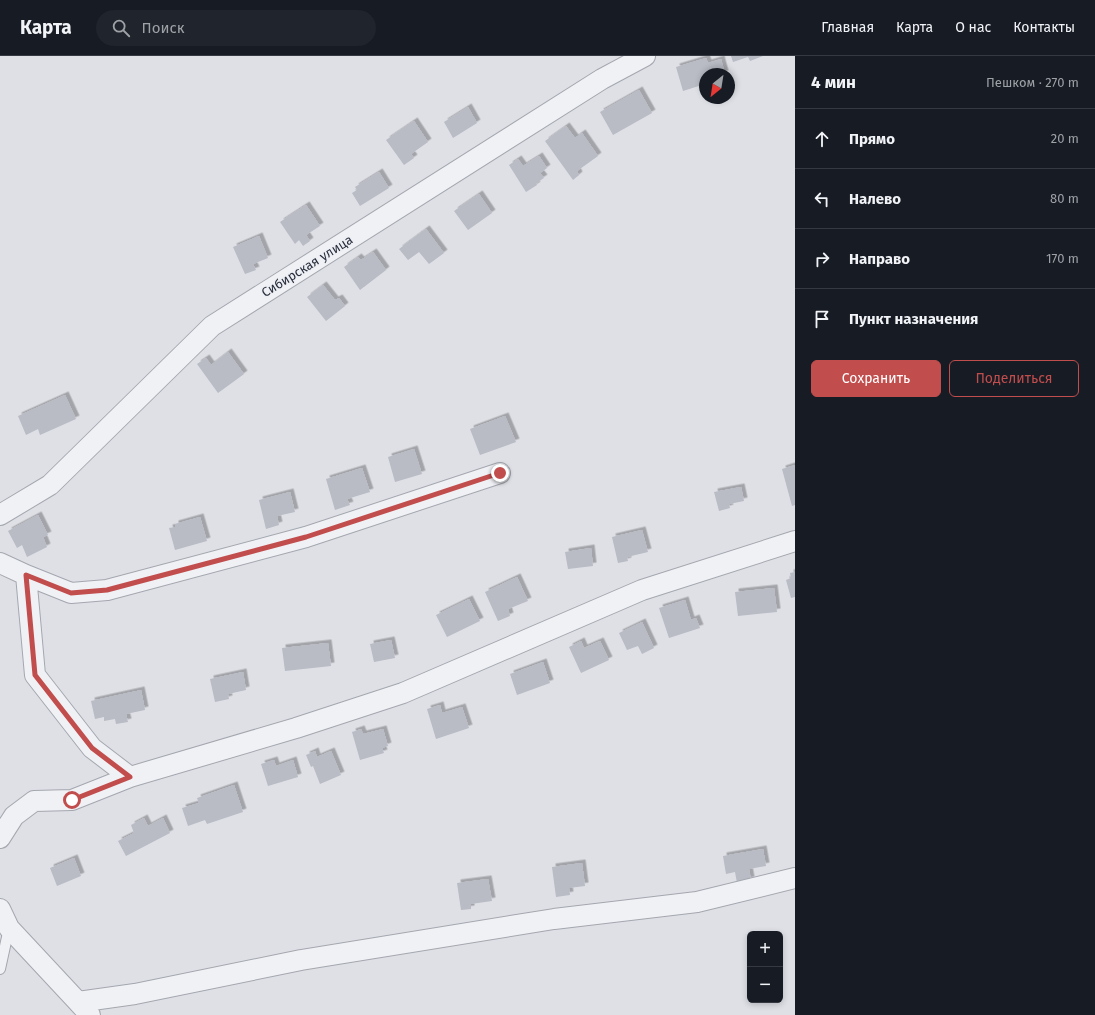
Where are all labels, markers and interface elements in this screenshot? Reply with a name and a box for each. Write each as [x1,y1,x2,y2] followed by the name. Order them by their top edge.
[96,10,376,46] search box
[20,16,72,39] text: Карта
[110,17,132,39] icon: search
[142,19,184,37] text: Поиск
[821,19,874,36] text: Главная
[896,19,933,36] text: Карта
[955,19,991,36] text: О нас
[1013,19,1075,36] text: Контакты
[699,68,735,104] north arrow
[811,72,856,93] text: 4 мин
[986,75,1079,90] text: Пешком · 270 m
[811,128,833,150] icon: ahead
[849,130,895,148] text: Прямо
[1051,131,1079,146] text: 20 m
[811,188,833,210] icon: left
[849,190,901,208] text: Налево
[1050,191,1079,206] text: 80 m
[259,232,355,300] street label: Сибирская улица
[811,248,833,270] icon: right
[849,250,910,268] text: Направо
[1046,251,1079,266] text: 170 m
[811,308,833,330] icon: arrive
[849,310,978,328] text: Пункт назначения
[811,360,941,397] button: Сохранить
[949,360,1079,397] button: Поделиться
[491,464,509,482] route end
[63,791,81,809] route start
[747,931,783,1003] map controls
[747,931,783,967] button: +
[747,967,783,1003] button: −

